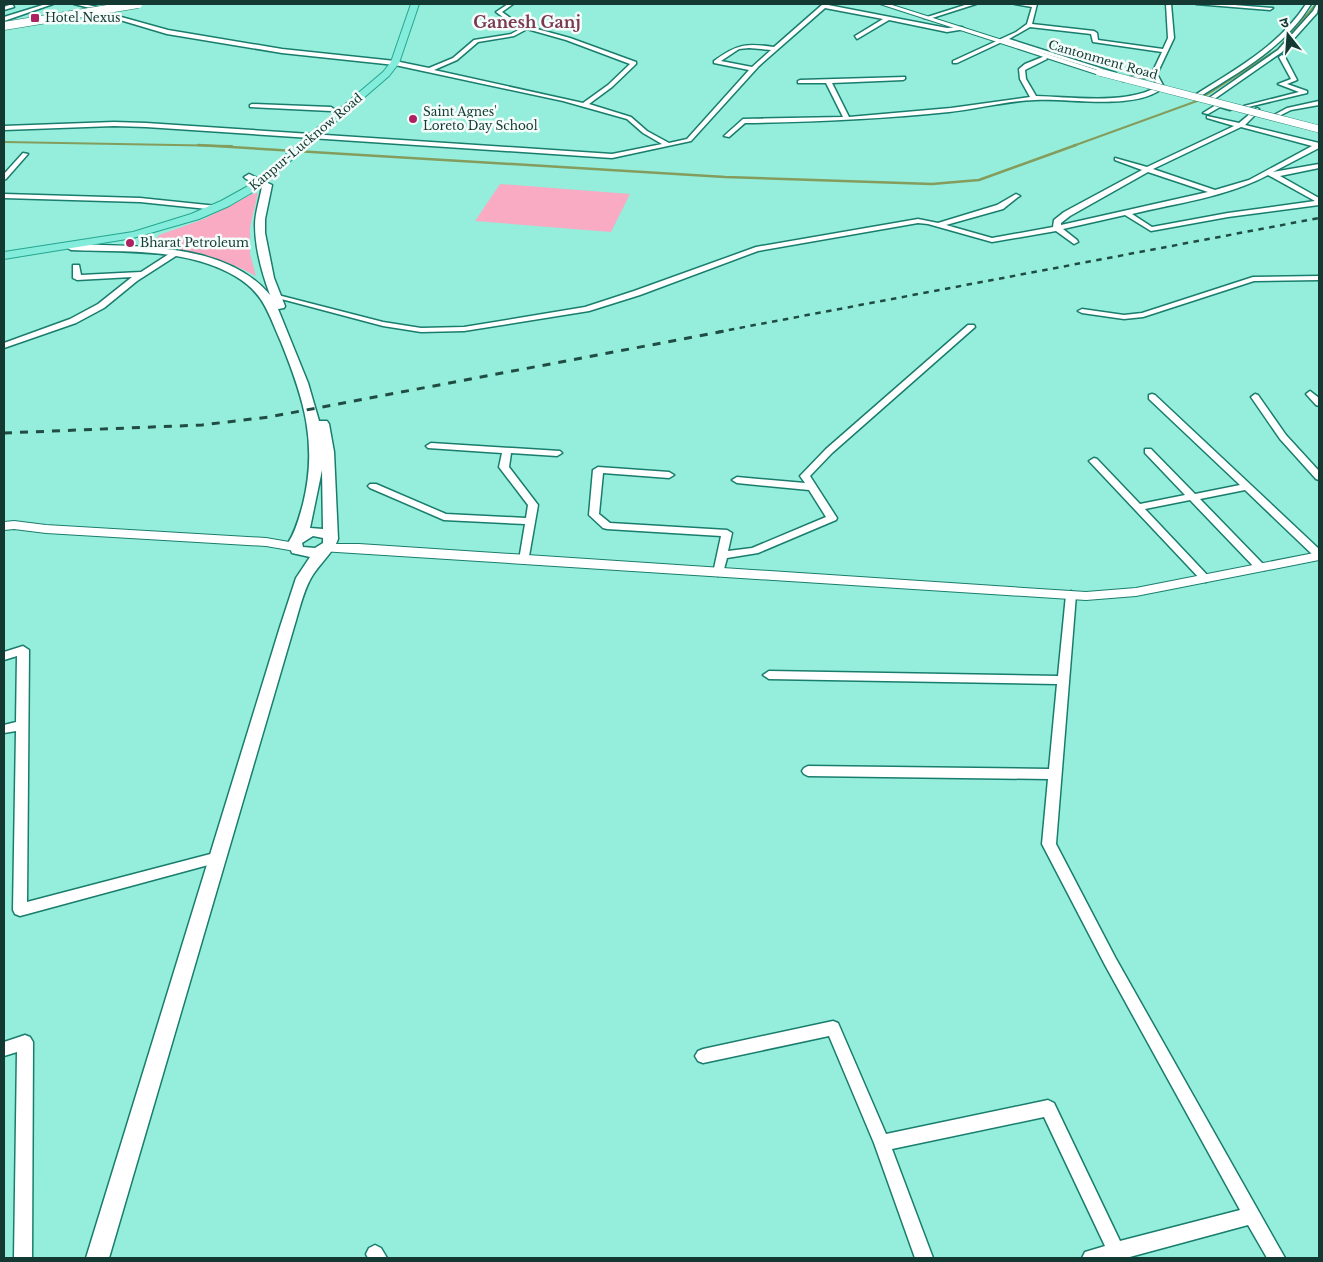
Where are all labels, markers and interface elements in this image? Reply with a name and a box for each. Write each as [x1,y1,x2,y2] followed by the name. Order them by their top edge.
[45,10,120,25] place label: Hotel Nexus
[1263,10,1313,60] north arrow
[29,12,41,24] marker: Hotel Nexus
[473,12,581,32] district label: Ganesh Ganj
[1278,13,1292,32] text: उ
[1047,37,1160,82] street label: Cantonment Road
[246,90,365,193] street label: Kanpur-Lucknow Road
[423,104,538,133] place label: Saint Agnes' Loreto Day School
[407,113,419,125] marker: Saint Agnes' Loreto Day School
[140,235,249,250] place label: Bharat Petroleum
[124,237,136,249] marker: Bharat Petroleum

